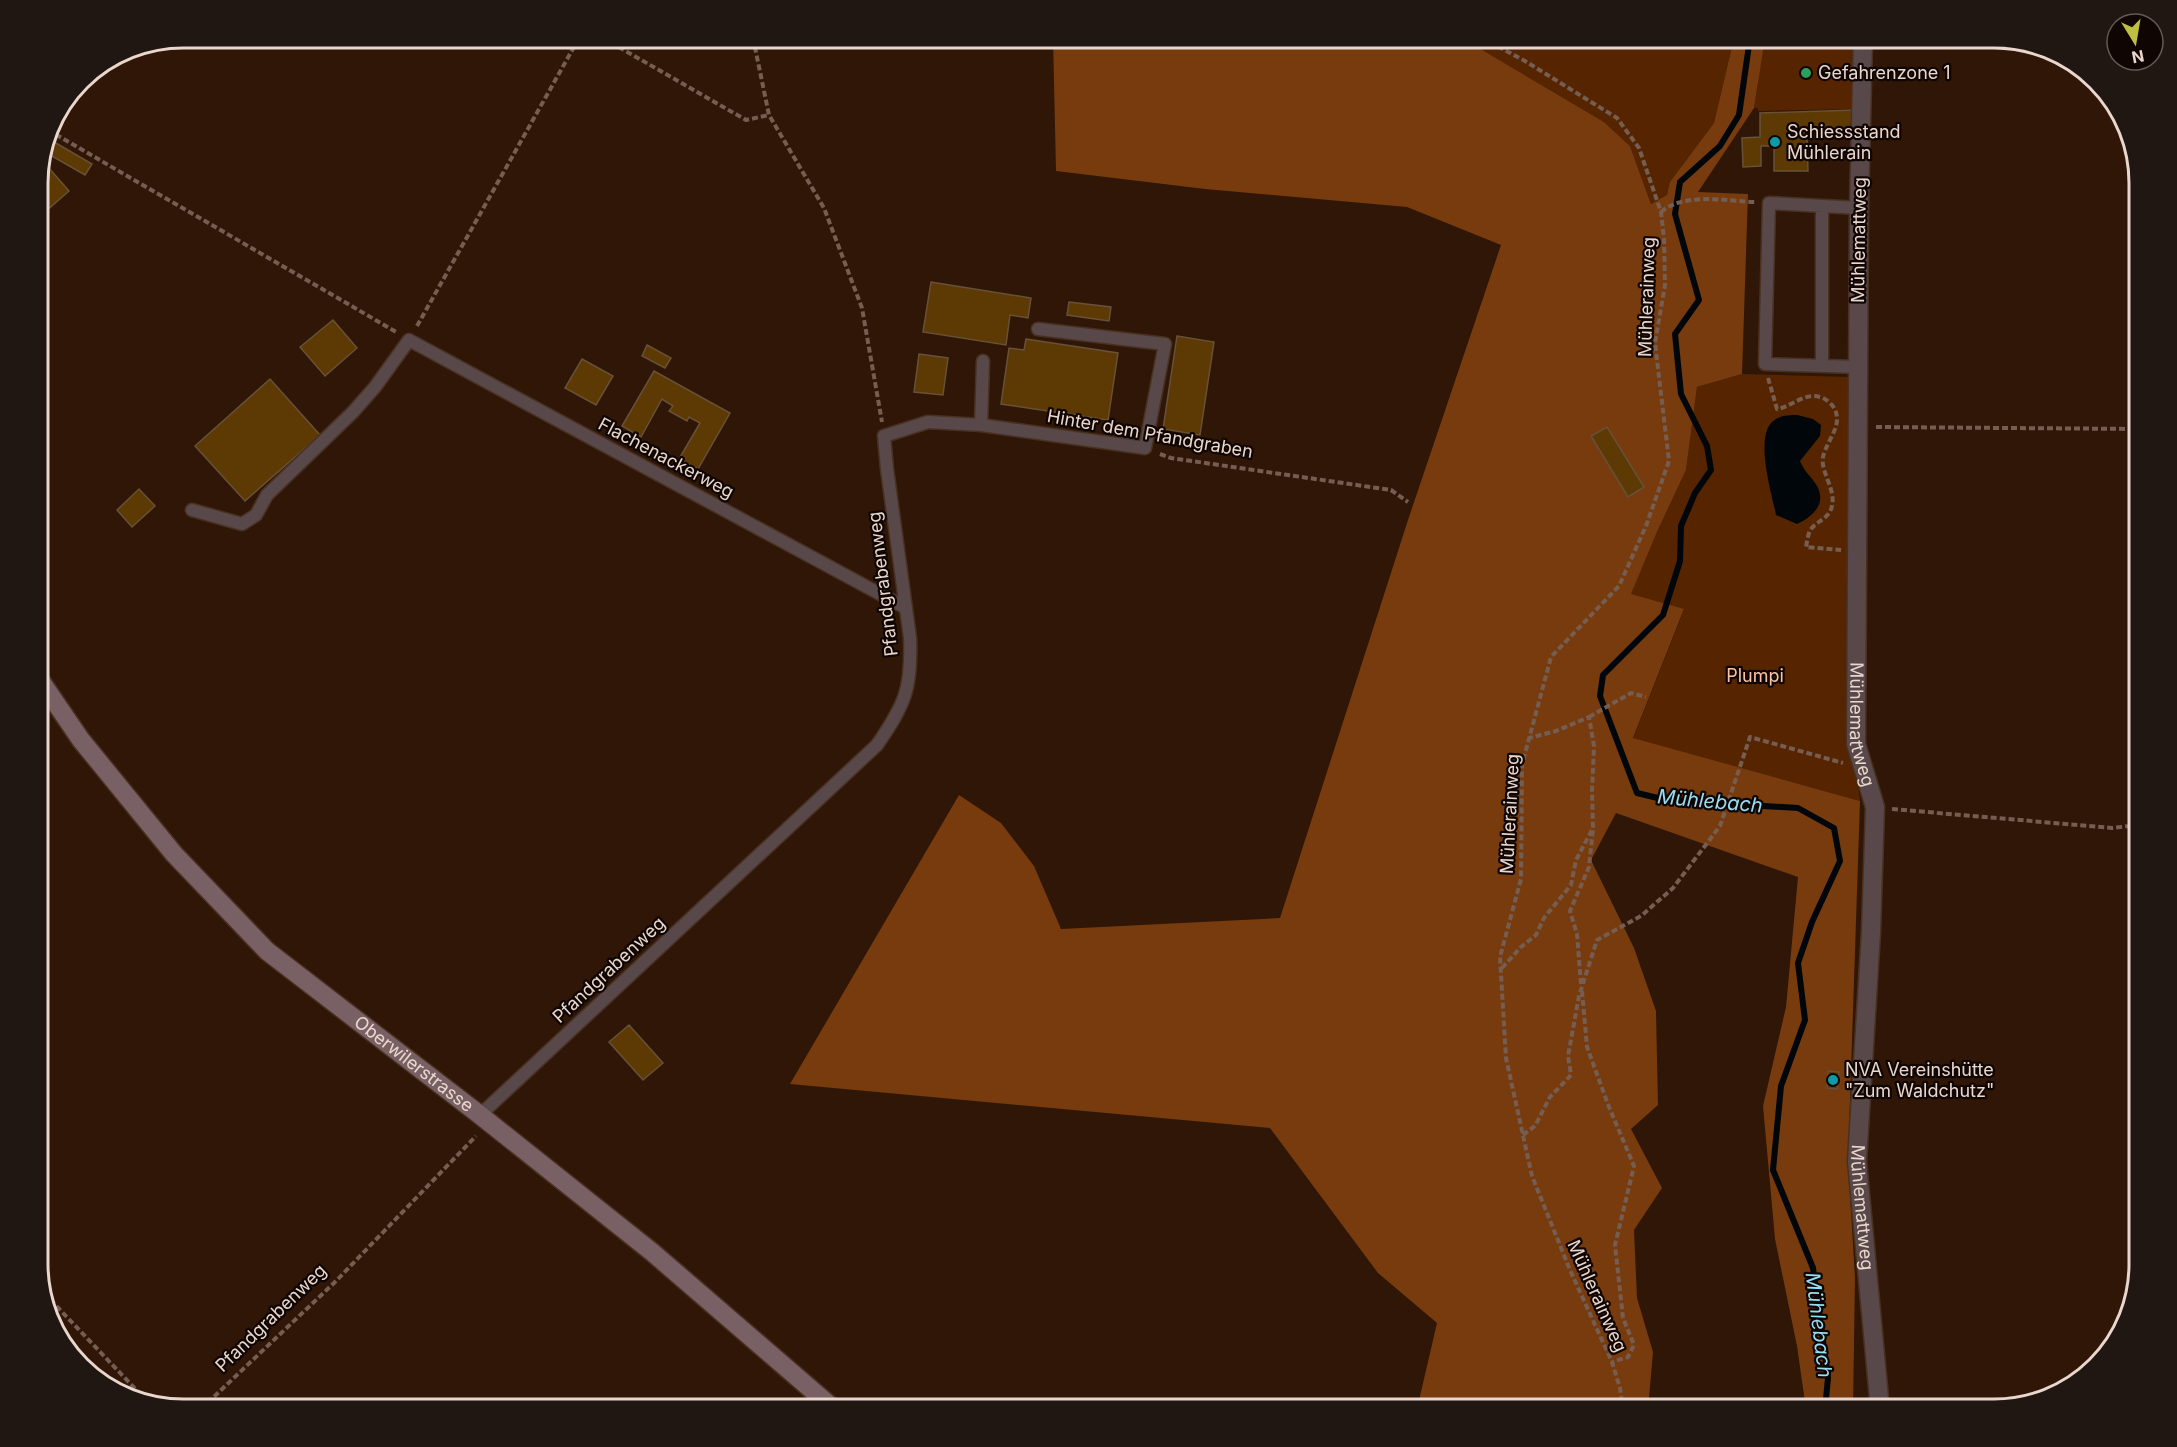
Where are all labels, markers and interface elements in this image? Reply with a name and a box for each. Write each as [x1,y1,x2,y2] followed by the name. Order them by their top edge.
[2105,12,2165,72] north arrow
[2130,46,2146,68] text: N
[1818,62,1951,83] place label: Gefahrenzone 1
[1799,66,1813,80] marker: Gefahrenzone 1
[1787,121,1901,163] place label: Schiessstand Mühlerain
[1768,135,1782,149] marker: Schiessstand Mühlerain
[1847,177,1870,303] street label: Mühlemattweg
[1634,237,1659,357] street label: Mühlerainweg
[1046,405,1255,462] street label: Hinter dem Pfandgraben
[595,413,738,502] street label: Flachenackerweg
[863,510,902,658] street label: Pfandgrabenweg
[1846,662,1879,789] street label: Mühlemattweg
[1726,665,1784,686] park label: Plumpi
[1496,753,1523,875] street label: Mühlerainweg
[1656,784,1764,818] water label: Mühlebach
[548,912,669,1027] street label: Pfandgrabenweg
[350,1011,478,1116] street label: Oberwilerstrasse
[1845,1059,1994,1101] place label: NVA Vereinshütte "Zum Waldchutz"
[1826,1073,1840,1087] marker: NVA Vereinshütte "Zum Waldchutz"
[1847,1144,1878,1271] street label: Mühlemattweg
[1563,1237,1631,1355] street label: Mühlerainweg
[211,1259,330,1376] street label: Pfandgrabenweg
[1801,1271,1837,1379] water label: Mühlebach

